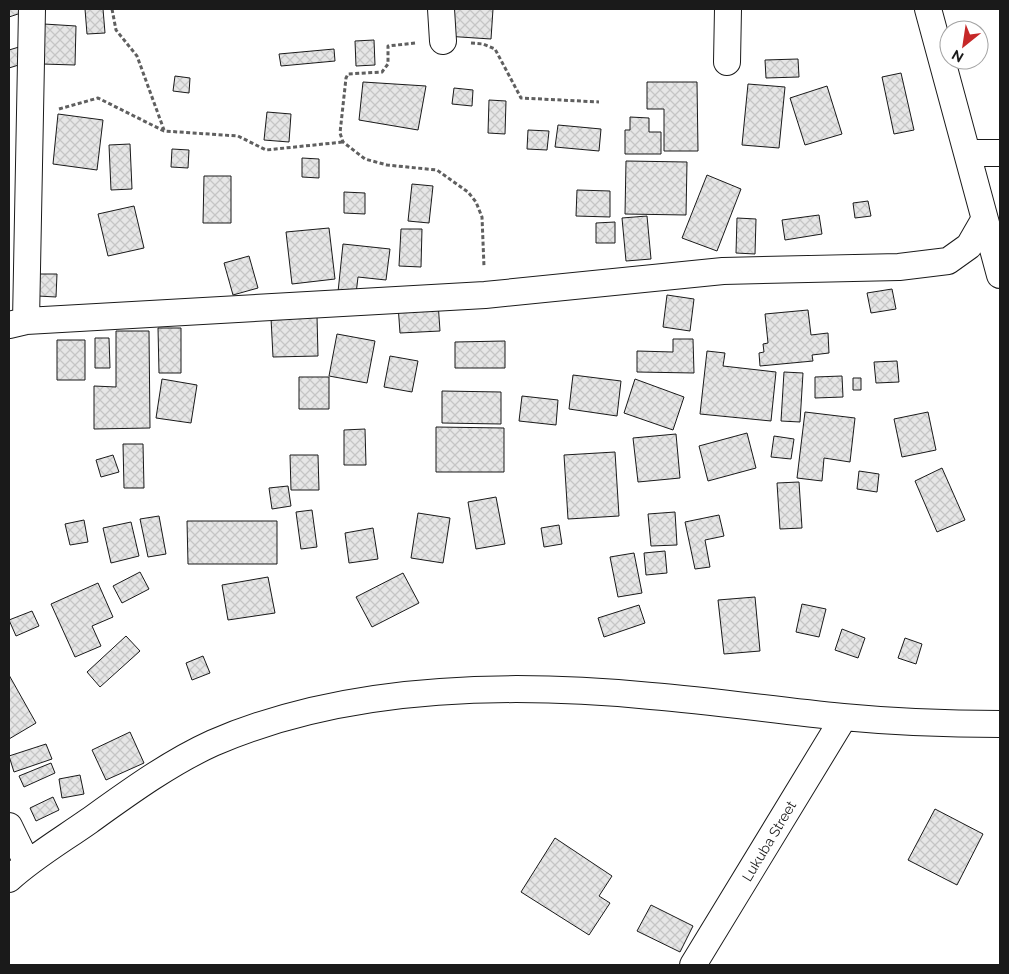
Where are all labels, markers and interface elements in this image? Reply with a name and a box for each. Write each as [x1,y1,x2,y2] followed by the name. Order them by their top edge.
[939,20,989,70] north arrow
[949,47,966,66] text: N
[739,798,799,884] street label: Lukuba Street

